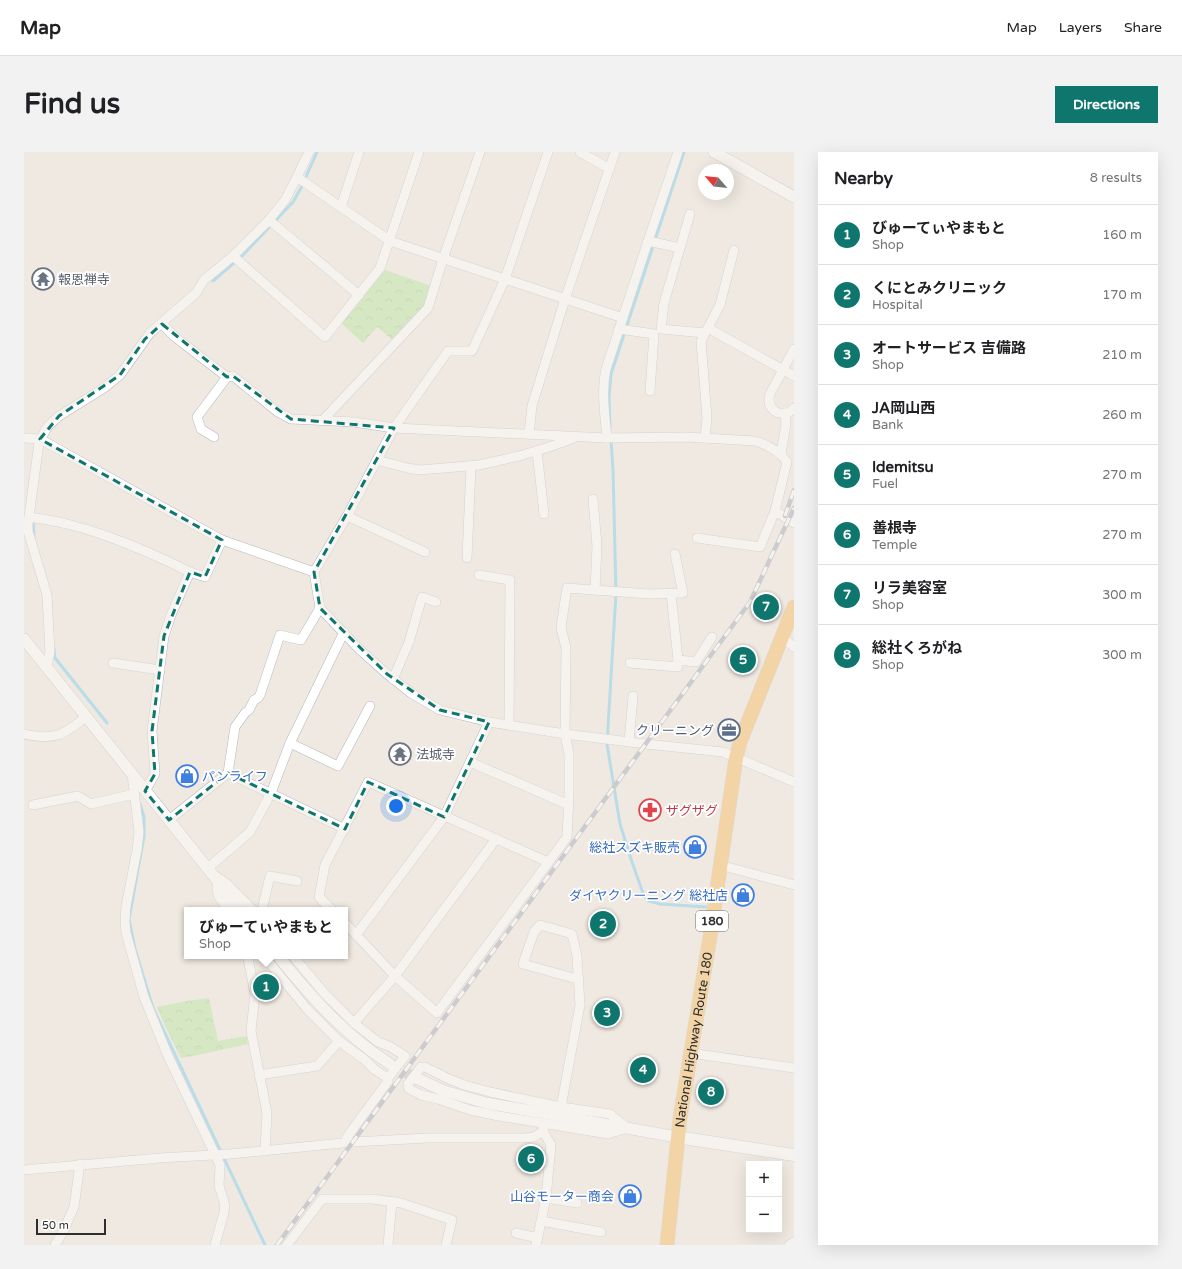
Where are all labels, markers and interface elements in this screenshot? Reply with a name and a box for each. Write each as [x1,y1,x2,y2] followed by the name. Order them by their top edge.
[20,17,61,39] text: Map
[1007,19,1037,36] text: Map
[1059,19,1102,36] text: Layers
[1124,19,1162,36] text: Share
[1055,86,1158,123] button: Directions
[24,87,120,121] text: Find us
[698,164,734,200] north arrow
[834,168,893,189] text: Nearby
[1090,170,1142,186] text: 8 results
[872,219,1006,237] text: びゅーてぃやまもと
[843,227,851,243] text: 1
[1102,227,1142,243] text: 160 m
[872,237,904,253] text: Shop
[30,266,56,292] temple icon: 報恩禅寺
[58,272,110,288] place label: 報恩禅寺
[872,279,1007,297] text: くにとみクリニック
[843,287,851,303] text: 2
[1102,287,1142,303] text: 170 m
[872,297,923,313] text: Hospital
[872,339,1026,357] text: オートサービス 吉備路
[843,347,851,363] text: 3
[1102,347,1142,363] text: 210 m
[872,357,904,373] text: Shop
[872,399,935,417] text: JA岡山西
[843,407,851,423] text: 4
[1102,407,1142,423] text: 260 m
[872,417,903,433] text: Bank
[872,458,934,476] text: Idemitsu
[843,467,851,483] text: 5
[1102,467,1142,483] text: 270 m
[872,476,898,492] text: Fuel
[872,519,917,537] text: 善根寺
[843,527,851,543] text: 6
[1102,527,1142,543] text: 270 m
[872,537,917,553] text: Temple
[872,579,947,597] text: リラ美容室
[843,587,851,603] text: 7
[1102,587,1142,603] text: 300 m
[753,592,779,622] pin: 7
[872,597,904,613] text: Shop
[872,639,962,657] text: 総社くろがね
[730,645,756,675] pin: 5
[843,647,851,663] text: 8
[1102,647,1142,663] text: 300 m
[872,657,904,673] text: Shop
[716,717,742,743] office icon: クリーニング
[636,723,714,739] place label: クリーニング
[387,741,413,767] temple icon: 法城寺
[416,747,455,763] place label: 法城寺
[174,763,200,789] shop icon: パンライフ
[202,769,268,785] place label: パンライフ
[386,796,406,816] your location
[637,797,663,823] pharmacy icon: ザグザグ
[666,803,718,819] place label: ザグザグ
[682,834,708,860] shop icon: 総社スズキ販売
[589,840,680,856] place label: 総社スズキ販売
[730,882,756,908] shop icon: ダイヤクリーニング 総社店
[569,888,728,904] place label: ダイヤクリーニング 総社店
[184,907,348,959] popup
[590,909,616,939] pin: 2
[696,911,728,931] road number: 180
[199,918,333,936] text: びゅーてぃやまもと
[199,936,231,952] text: Shop
[671,951,715,1129] street label: National Highway Route 180
[253,972,279,1002] pin: 1
[594,998,620,1028] pin: 3
[630,1055,656,1085] pin: 4
[698,1077,724,1107] pin: 8
[518,1144,544,1174] pin: 6
[746,1161,782,1233] map controls
[746,1161,782,1197] button: +
[617,1183,643,1209] shop icon: 山谷モーター商会
[510,1189,614,1205] place label: 山谷モーター商会
[746,1197,782,1233] button: −
[36,1217,106,1236] scale bar
[42,1219,69,1232] text: 50 m

